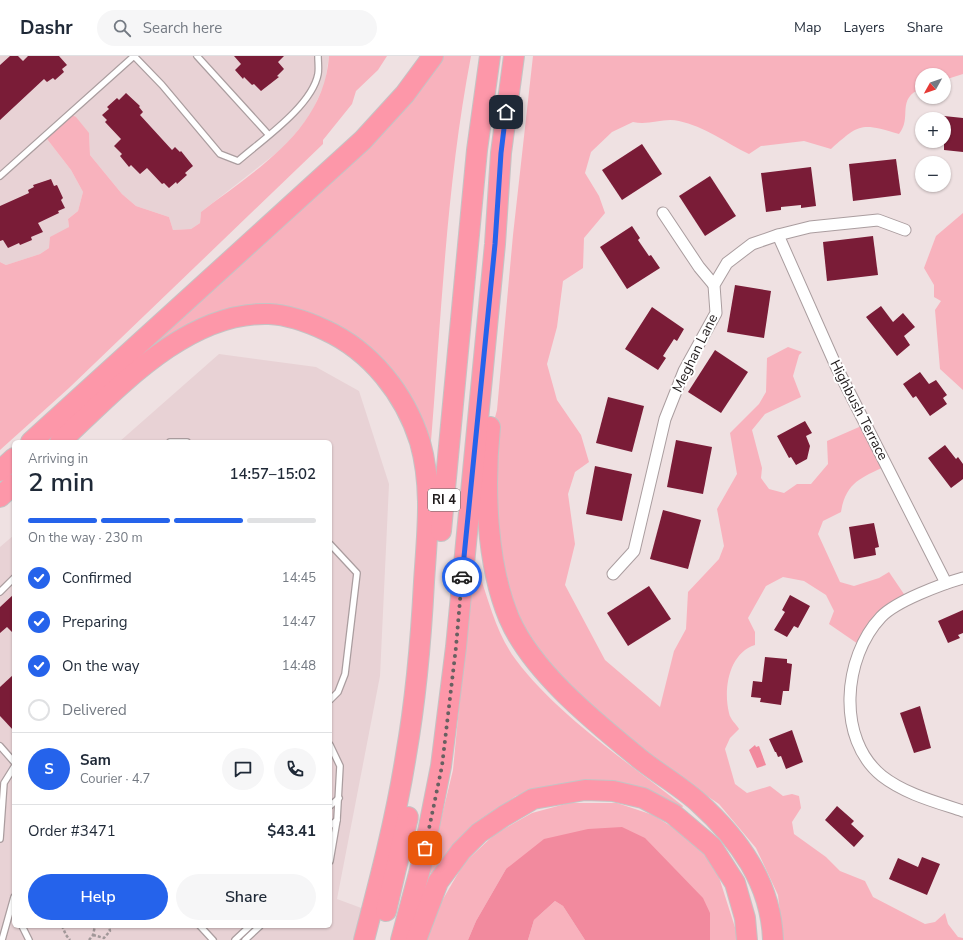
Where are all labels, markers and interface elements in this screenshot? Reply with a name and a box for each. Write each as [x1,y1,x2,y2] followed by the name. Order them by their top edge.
[97,10,377,46] search box
[20,15,73,41] text: Dashr
[111,17,133,39] icon: search
[143,18,222,38] text: Search here
[794,18,821,37] text: Map
[843,18,885,37] text: Layers
[907,18,943,37] text: Share
[915,68,951,104] north arrow
[915,68,951,192] map controls
[489,95,523,129] pin
[495,101,517,123] icon: home
[915,112,951,148] button: +
[915,156,951,192] button: −
[668,311,722,395] street label: Meghan Lane
[825,357,893,463] street label: Highbush Terrace
[28,450,88,468] text: Arriving in
[229,464,316,484] text: 14:57–15:02
[28,465,94,500] text: 2 min
[428,489,460,511] road number: RI 4
[28,529,143,547] text: On the way · 230 m
[442,557,482,597] courier
[451,566,473,588] icon: car
[28,567,50,589] icon: check
[62,568,132,588] text: Confirmed
[282,569,316,587] text: 14:45
[28,611,50,633] icon: check
[62,612,127,632] text: Preparing
[282,613,316,631] text: 14:47
[28,655,50,677] icon: check
[62,656,140,676] text: On the way
[282,657,316,675] text: 14:48
[62,700,127,720] text: Delivered
[222,748,264,790] button: chat
[274,748,316,790] button: phone
[80,750,111,770] text: Sam
[44,759,54,779] text: S
[80,770,150,788] text: Courier · 4.7
[28,821,116,841] text: Order #3471
[267,821,316,841] text: $43.41
[408,831,442,865] pin
[414,837,436,859] icon: bag
[28,874,168,920] button: Help
[176,874,316,920] button: Share

